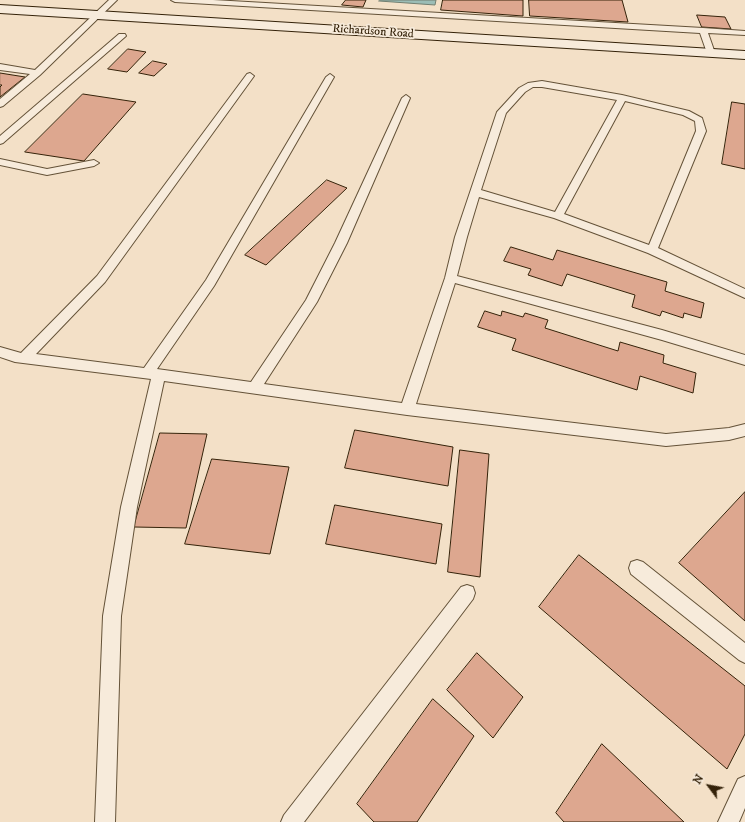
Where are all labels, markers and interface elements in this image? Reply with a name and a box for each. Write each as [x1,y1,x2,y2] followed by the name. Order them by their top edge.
[332,22,414,42] street label: Richardson Road
[689,766,729,806] north arrow
[690,772,707,787] text: N

